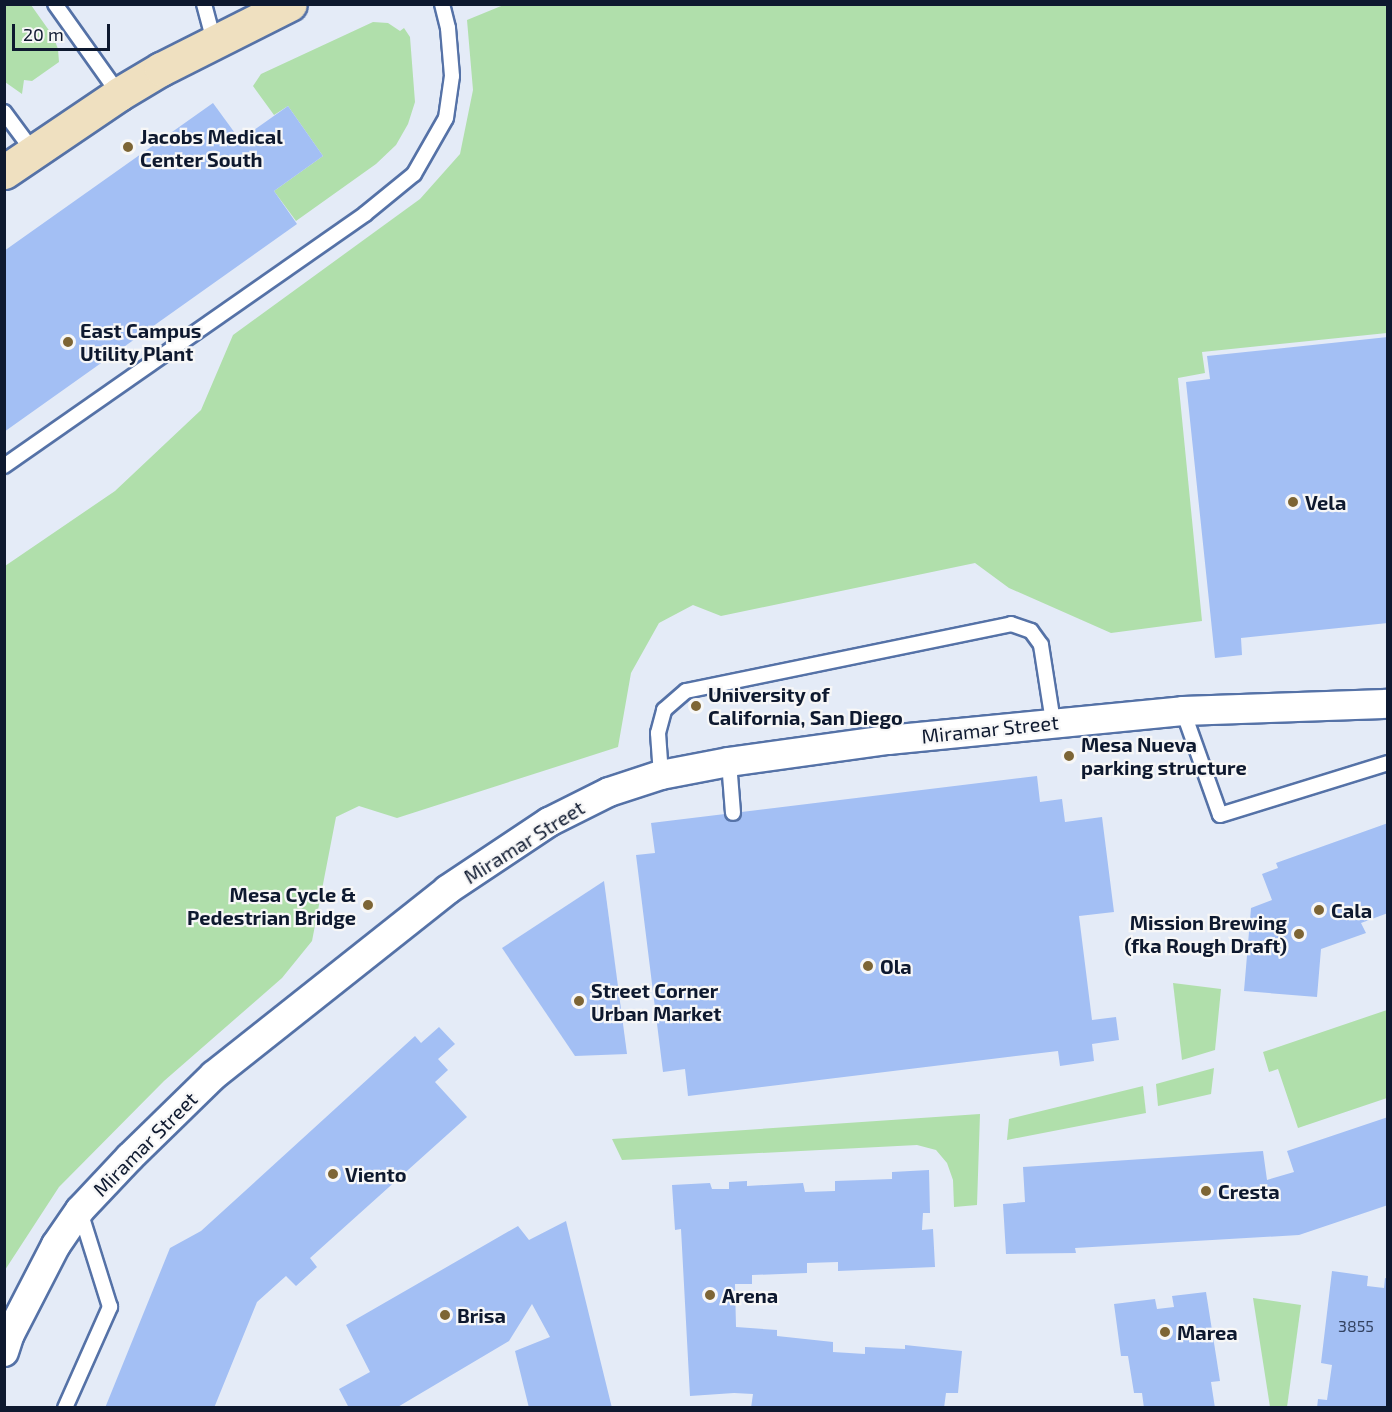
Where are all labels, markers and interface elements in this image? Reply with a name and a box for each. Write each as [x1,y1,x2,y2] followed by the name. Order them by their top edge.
[15,12,112,50] scale bar
[23,23,64,45] text: 20 m
[140,124,283,171] place label: Jacobs Medical Center South
[121,140,135,154] marker: Jacobs Medical Center South
[80,318,201,365] place label: East Campus Utility Plant
[61,335,75,349] marker: East Campus Utility Plant
[1305,490,1346,514] place label: Vela
[1286,495,1300,509] marker: Vela
[708,682,903,729] place label: University of California, San Diego
[689,699,703,713] marker: University of California, San Diego
[920,710,1060,748] street label: Miramar Street
[1081,732,1247,779] place label: Mesa Nueva parking structure
[1062,749,1076,763] marker: Mesa Nueva parking structure
[459,795,589,889] street label: Miramar Street
[187,882,356,929] place label: Mesa Cycle & Pedestrian Bridge
[361,898,375,912] marker: Mesa Cycle & Pedestrian Bridge
[1331,898,1372,922] place label: Cala
[1312,903,1326,917] marker: Cala
[1124,910,1287,957] place label: Mission Brewing (fka Rough Draft)
[1292,927,1306,941] marker: Mission Brewing (fka Rough Draft)
[880,954,912,978] place label: Ola
[861,959,875,973] marker: Ola
[591,978,721,1025] place label: Street Corner Urban Market
[572,994,586,1008] marker: Street Corner Urban Market
[88,1087,202,1201] street label: Miramar Street
[345,1162,407,1186] place label: Viento
[326,1167,340,1181] marker: Viento
[1218,1179,1280,1203] place label: Cresta
[1199,1184,1213,1198] marker: Cresta
[722,1283,778,1307] place label: Arena
[703,1288,717,1302] marker: Arena
[457,1303,506,1327] place label: Brisa
[438,1308,452,1322] marker: Brisa
[1338,1316,1374,1336] house number: 3855
[1177,1320,1238,1344] place label: Marea
[1158,1325,1172,1339] marker: Marea

